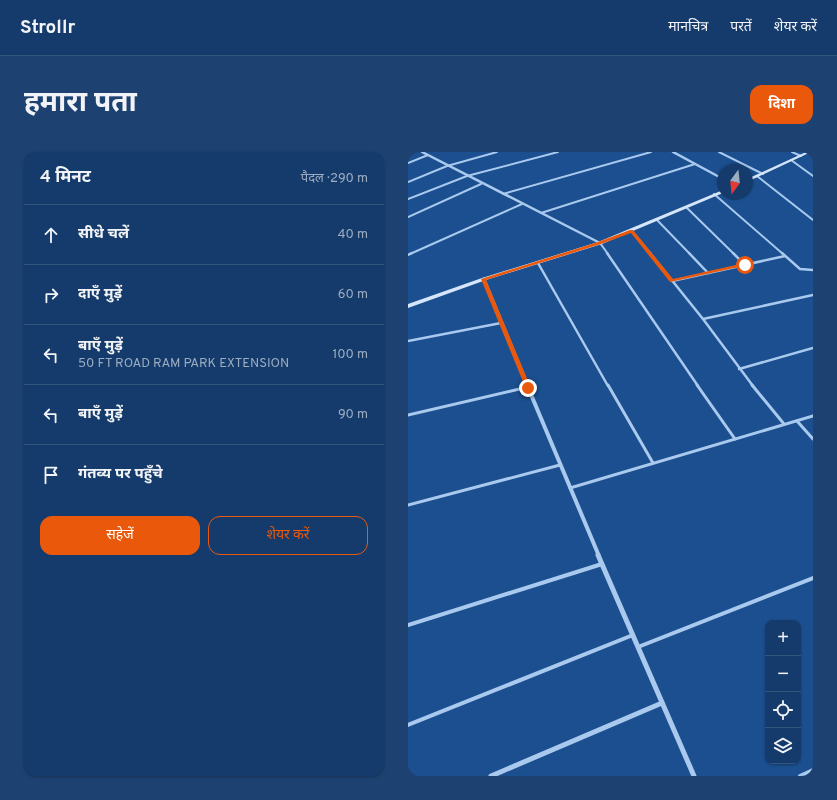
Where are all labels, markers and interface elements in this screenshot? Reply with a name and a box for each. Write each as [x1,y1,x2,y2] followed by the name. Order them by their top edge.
[20,16,75,40] text: Strollr
[668,19,708,36] text: मानचित्र
[730,19,752,36] text: परतें
[774,19,817,36] text: शेयर करें
[750,85,813,124] button: दिशा
[24,86,137,122] text: हमारा पता
[717,164,753,200] north arrow
[40,167,91,189] text: 4 मिनट
[301,171,368,187] text: पैदल · 290 m
[40,224,62,246] icon: ahead
[78,225,129,244] text: सीधे चलें
[338,227,368,243] text: 40 m
[736,256,754,274] route start
[40,284,62,306] icon: right
[78,285,122,304] text: दाएँ मुड़ें
[338,287,368,303] text: 60 m
[78,337,123,356] text: बाएँ मुड़ें
[40,344,62,366] icon: left
[332,347,368,363] text: 100 m
[78,356,289,372] text: 50 FT ROAD RAM PARK EXTENSION
[519,379,537,397] route end
[40,404,62,426] icon: left
[78,405,123,424] text: बाएँ मुड़ें
[338,407,368,423] text: 90 m
[40,464,62,486] icon: arrive
[78,465,163,484] text: गंतव्य पर पहुँचे
[40,516,200,555] button: सहेजें
[208,516,368,555] button: शेयर करें
[765,620,801,764] map controls
[765,620,801,656] button: +
[765,656,801,692] button: −
[765,692,801,728] button: locate
[765,728,801,764] button: layers

